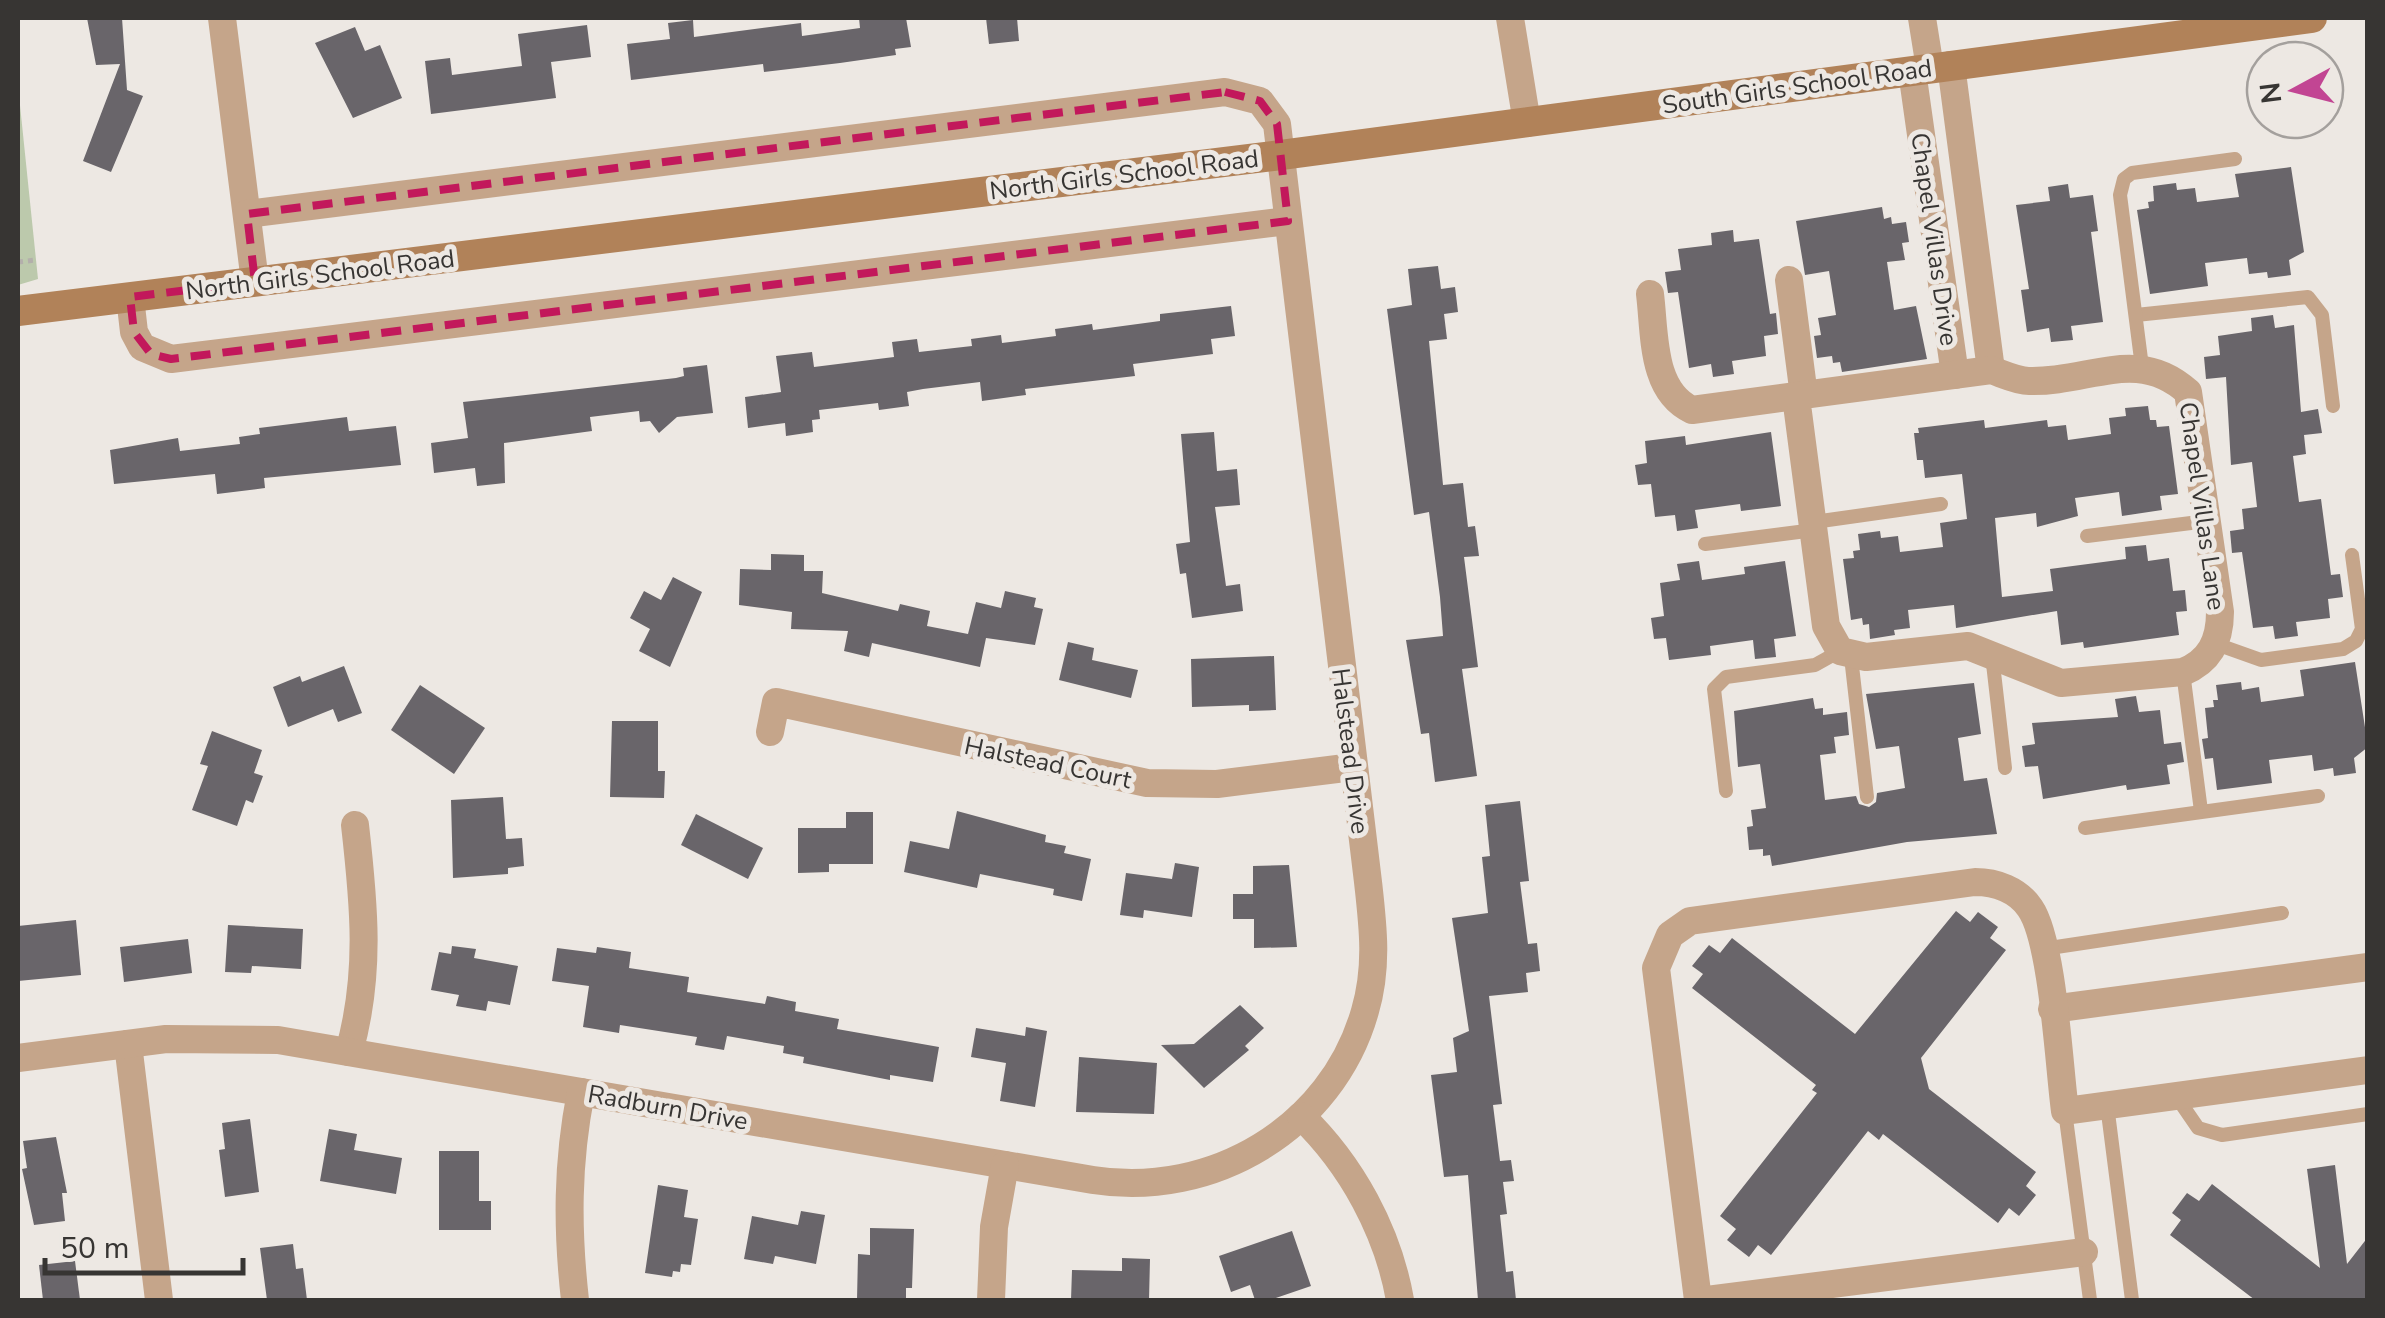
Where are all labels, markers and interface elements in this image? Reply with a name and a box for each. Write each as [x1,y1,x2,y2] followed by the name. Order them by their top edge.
[2245,40,2345,140] north arrow
[1660,51,1934,123] street label: South Girls School Road
[2251,80,2291,106] text: N
[1902,130,1966,348] street label: Chapel Villas Drive
[988,142,1261,208] street label: North Girls School Road
[184,242,457,308] street label: North Girls School Road
[2171,400,2233,612] street label: Chapel Villas Lane
[1323,666,1377,836] street label: Halstead Drive
[961,729,1135,797] street label: Halstead Court
[585,1077,751,1139] street label: Radburn Drive
[45,1213,242,1275] scale bar
[60,1228,129,1269] text: 50 m

